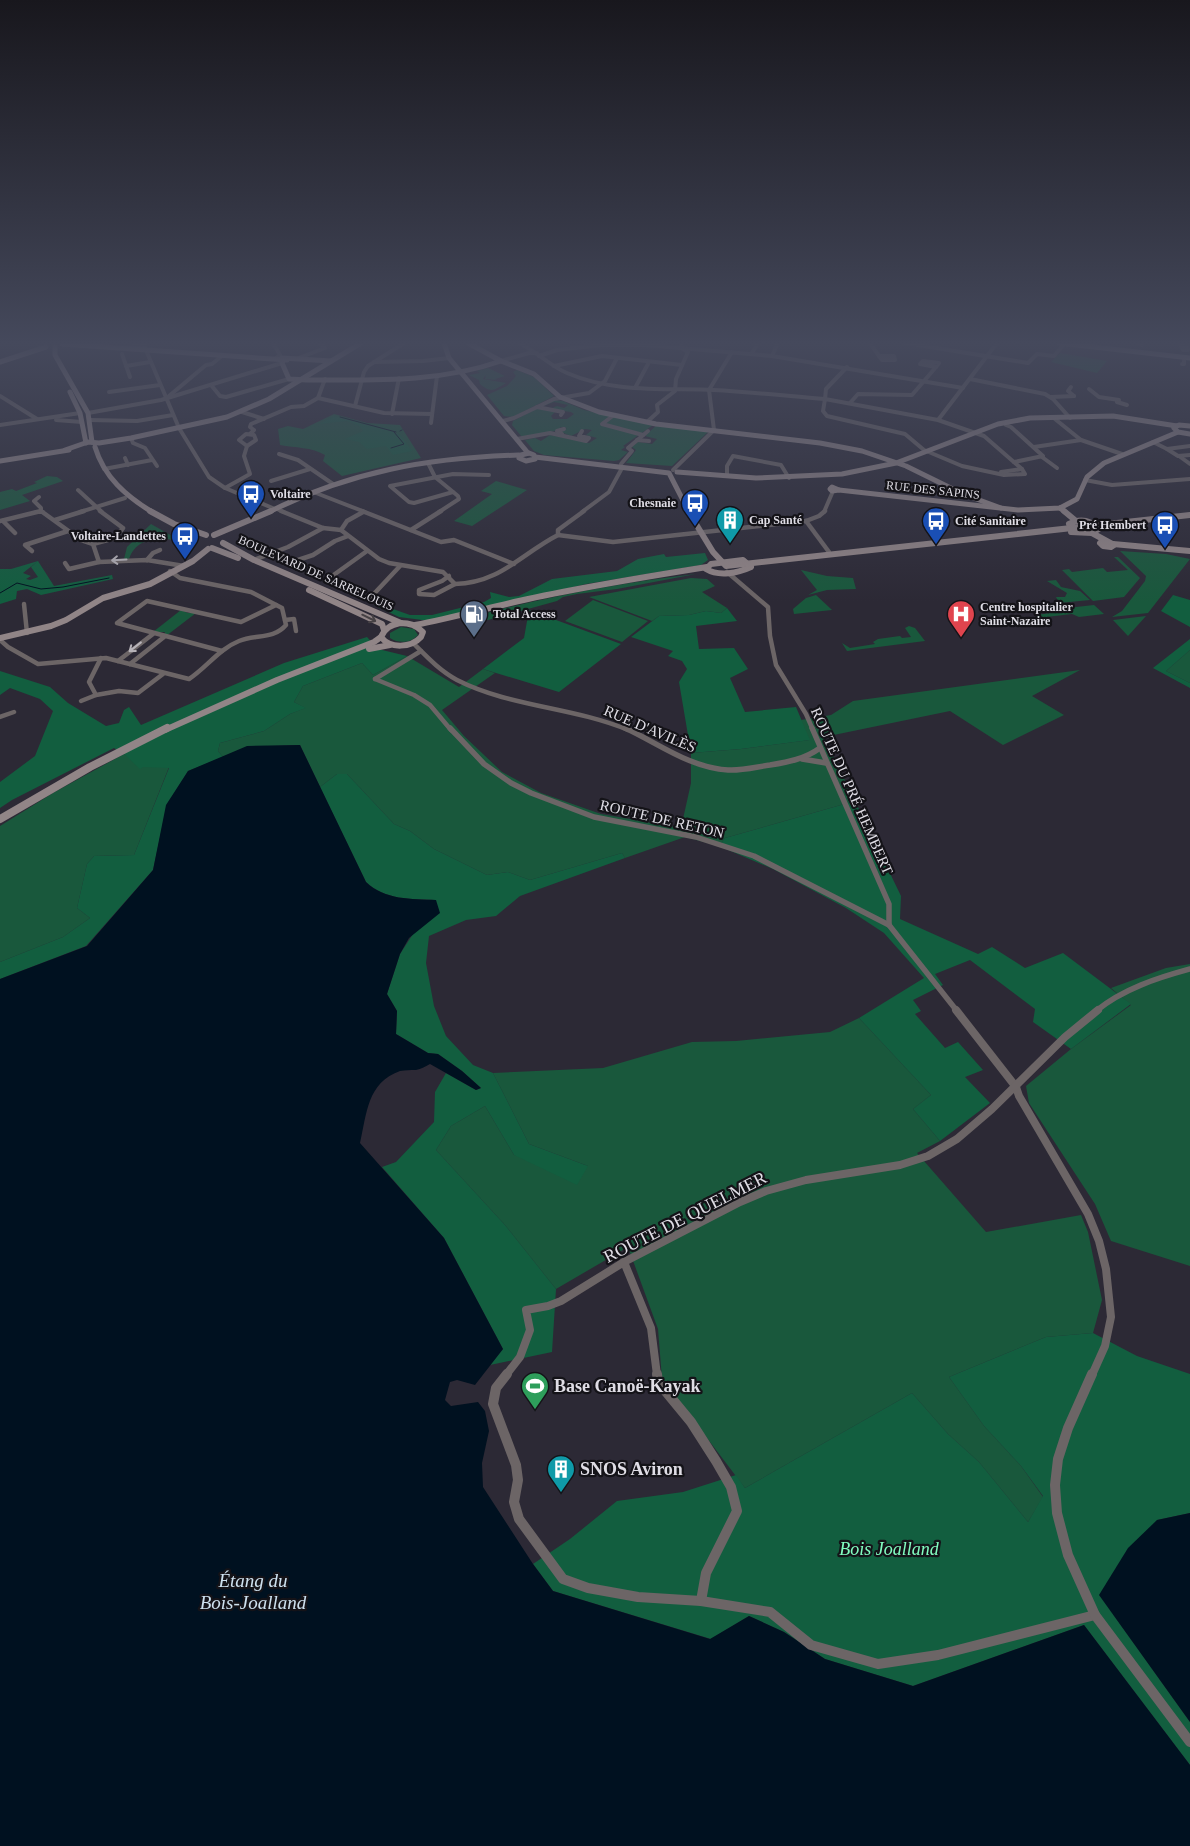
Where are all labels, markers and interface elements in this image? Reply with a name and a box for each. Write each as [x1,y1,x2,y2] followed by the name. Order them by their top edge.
[886,478,980,502] street label: RUE DES SAPINS
[236,479,266,518] bus stop icon: Voltaire
[270,487,311,501] place label: Voltaire
[680,488,710,527] bus stop icon: Chesnaie
[629,496,677,510] place label: Chesnaie
[715,505,745,544] building icon: Cap Santé
[921,506,951,545] bus stop icon: Cité Sanitaire
[1150,510,1180,549] bus stop icon: Pré Hembert
[749,513,803,527] place label: Cap Santé
[955,514,1026,528] place label: Cité Sanitaire
[1079,518,1146,532] place label: Pré Hembert
[170,521,200,560] bus stop icon: Voltaire-Landettes
[71,529,166,543] place label: Voltaire-Landettes
[236,532,396,614] street label: BOULEVARD DE SARRELOUIS
[111,556,127,565] one-way arrow
[459,599,489,638] fuel station icon: Total Access
[946,599,976,638] hospital icon: Centre hospitalier Saint-Nazaire
[980,600,1073,628] place label: Centre hospitalier Saint-Nazaire
[493,607,556,621] place label: Total Access
[361,613,376,623] one-way arrow
[129,642,142,653] one-way arrow
[601,702,699,756] street label: RUE D'AVILÈS
[808,705,896,877] street label: ROUTE DU PRÉ HEMBERT
[598,797,726,841] street label: ROUTE DE RETON
[600,1167,770,1267] street label: ROUTE DE QUELMER
[520,1371,550,1410] sports icon: Base Canoë-Kayak
[554,1376,701,1396] place label: Base Canoë-Kayak
[546,1454,576,1493] building icon: SNOS Aviron
[580,1459,683,1479] place label: SNOS Aviron
[839,1539,940,1559] park label: Bois Joalland
[200,1570,307,1613] water label: Étang du Bois-Joalland

